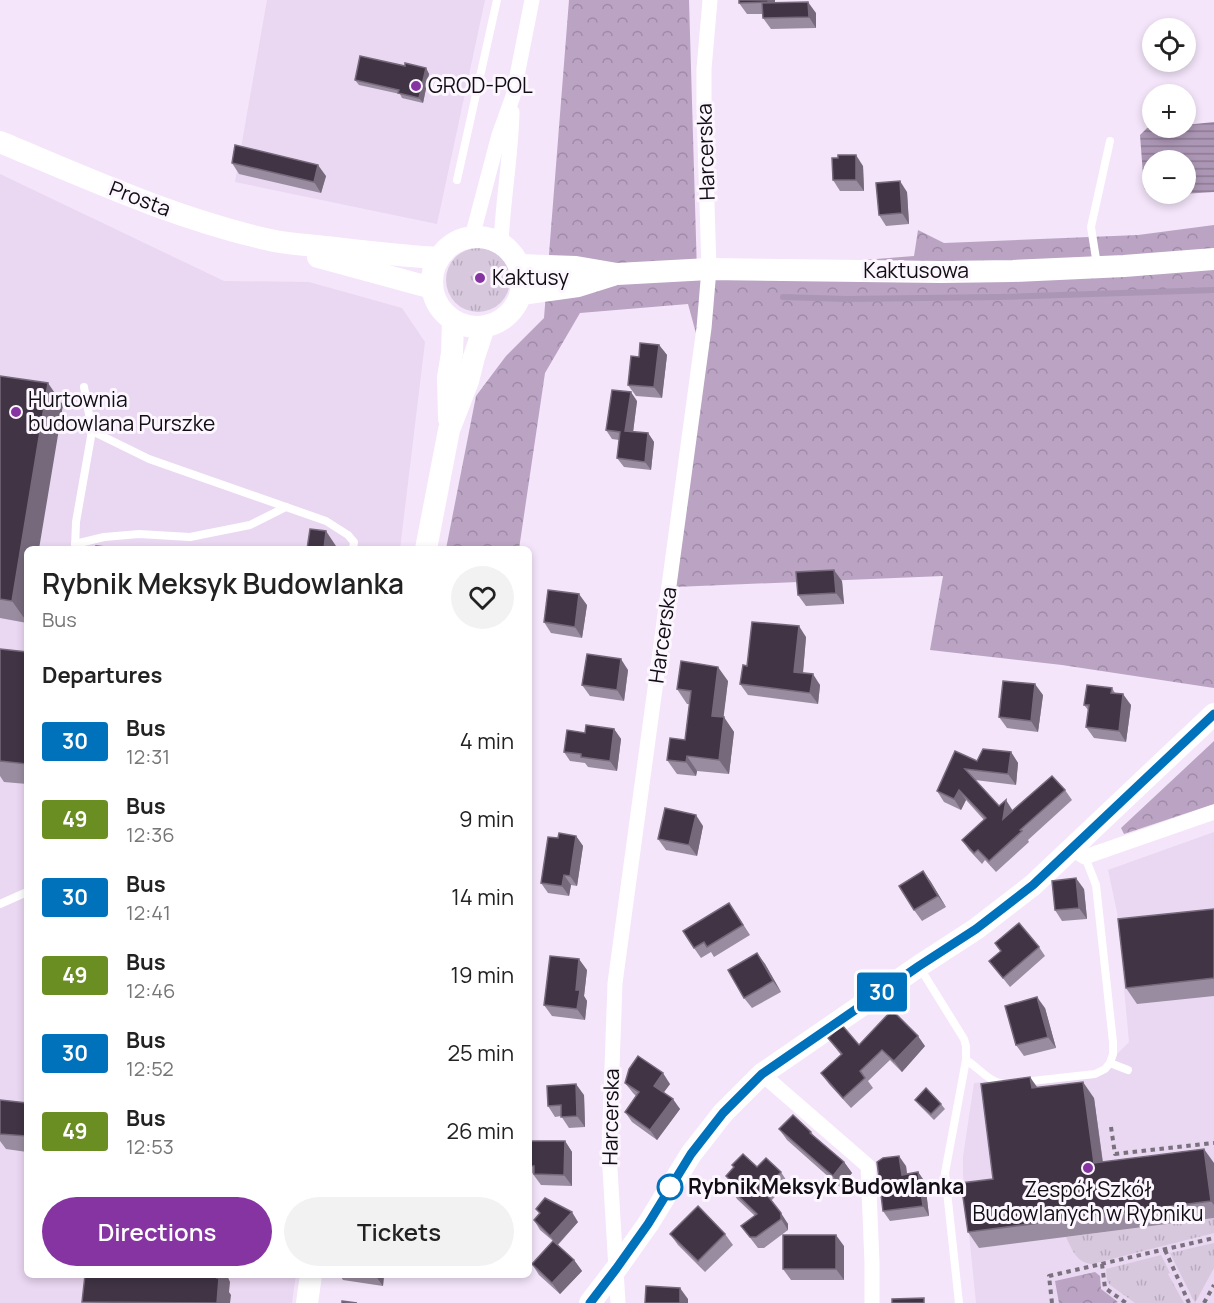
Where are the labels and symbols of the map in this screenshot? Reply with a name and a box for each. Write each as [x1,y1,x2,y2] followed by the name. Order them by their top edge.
[428,71,533,99] place label: GROD-POL
[409,79,423,93] marker: GROD-POL
[689,103,721,201] street label: Harcerska
[106,174,175,223] street label: Prosta
[863,256,969,284] street label: Kaktusowa
[492,263,569,291] place label: Kaktusy
[473,271,487,285] marker: Kaktusy
[28,385,215,437] place label: Hurtownia budowlana Purszke
[9,405,23,419] marker: Hurtownia budowlana Purszke
[641,585,683,685] street label: Harcerska
[855,972,909,1012] line badge: 30
[595,1068,625,1166] street label: Harcerska
[1081,1161,1095,1175] marker: Zespół Szkół Budowlanych w Rybniku
[688,1172,964,1200] place label: Rybnik Meksyk Budowlanka
[657,1174,683,1200] marker: Rybnik Meksyk Budowlanka
[973,1175,1203,1227] place label: Zespół Szkół Budowlanych w Rybniku

